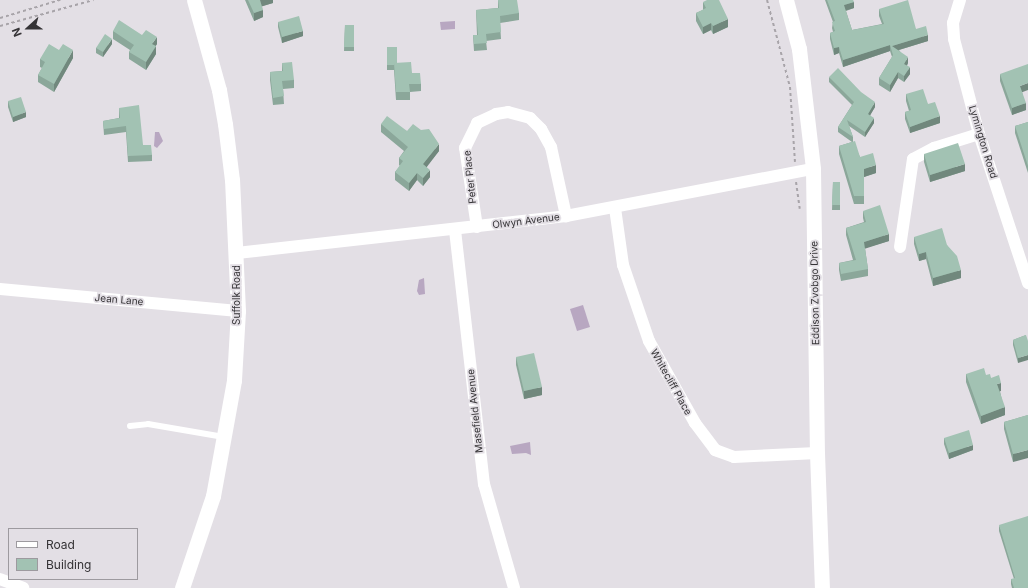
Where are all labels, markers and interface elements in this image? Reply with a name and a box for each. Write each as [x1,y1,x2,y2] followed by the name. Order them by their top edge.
[8,8,48,48] north arrow
[9,26,25,39] text: N
[966,104,1000,180] street label: Lymington Road
[461,150,479,204] street label: Peter Place
[492,211,560,231] street label: Olwyn Avenue
[808,241,822,345] street label: Eddison Zvobgo Drive
[231,265,243,325] street label: Suffolk Road
[94,292,144,308] street label: Jean Lane
[648,347,694,417] street label: Whitecliff Place
[465,369,485,453] street label: Masefield Avenue
[8,528,138,580] legend
[46,537,75,552] text: Road
[46,557,91,572] text: Building

